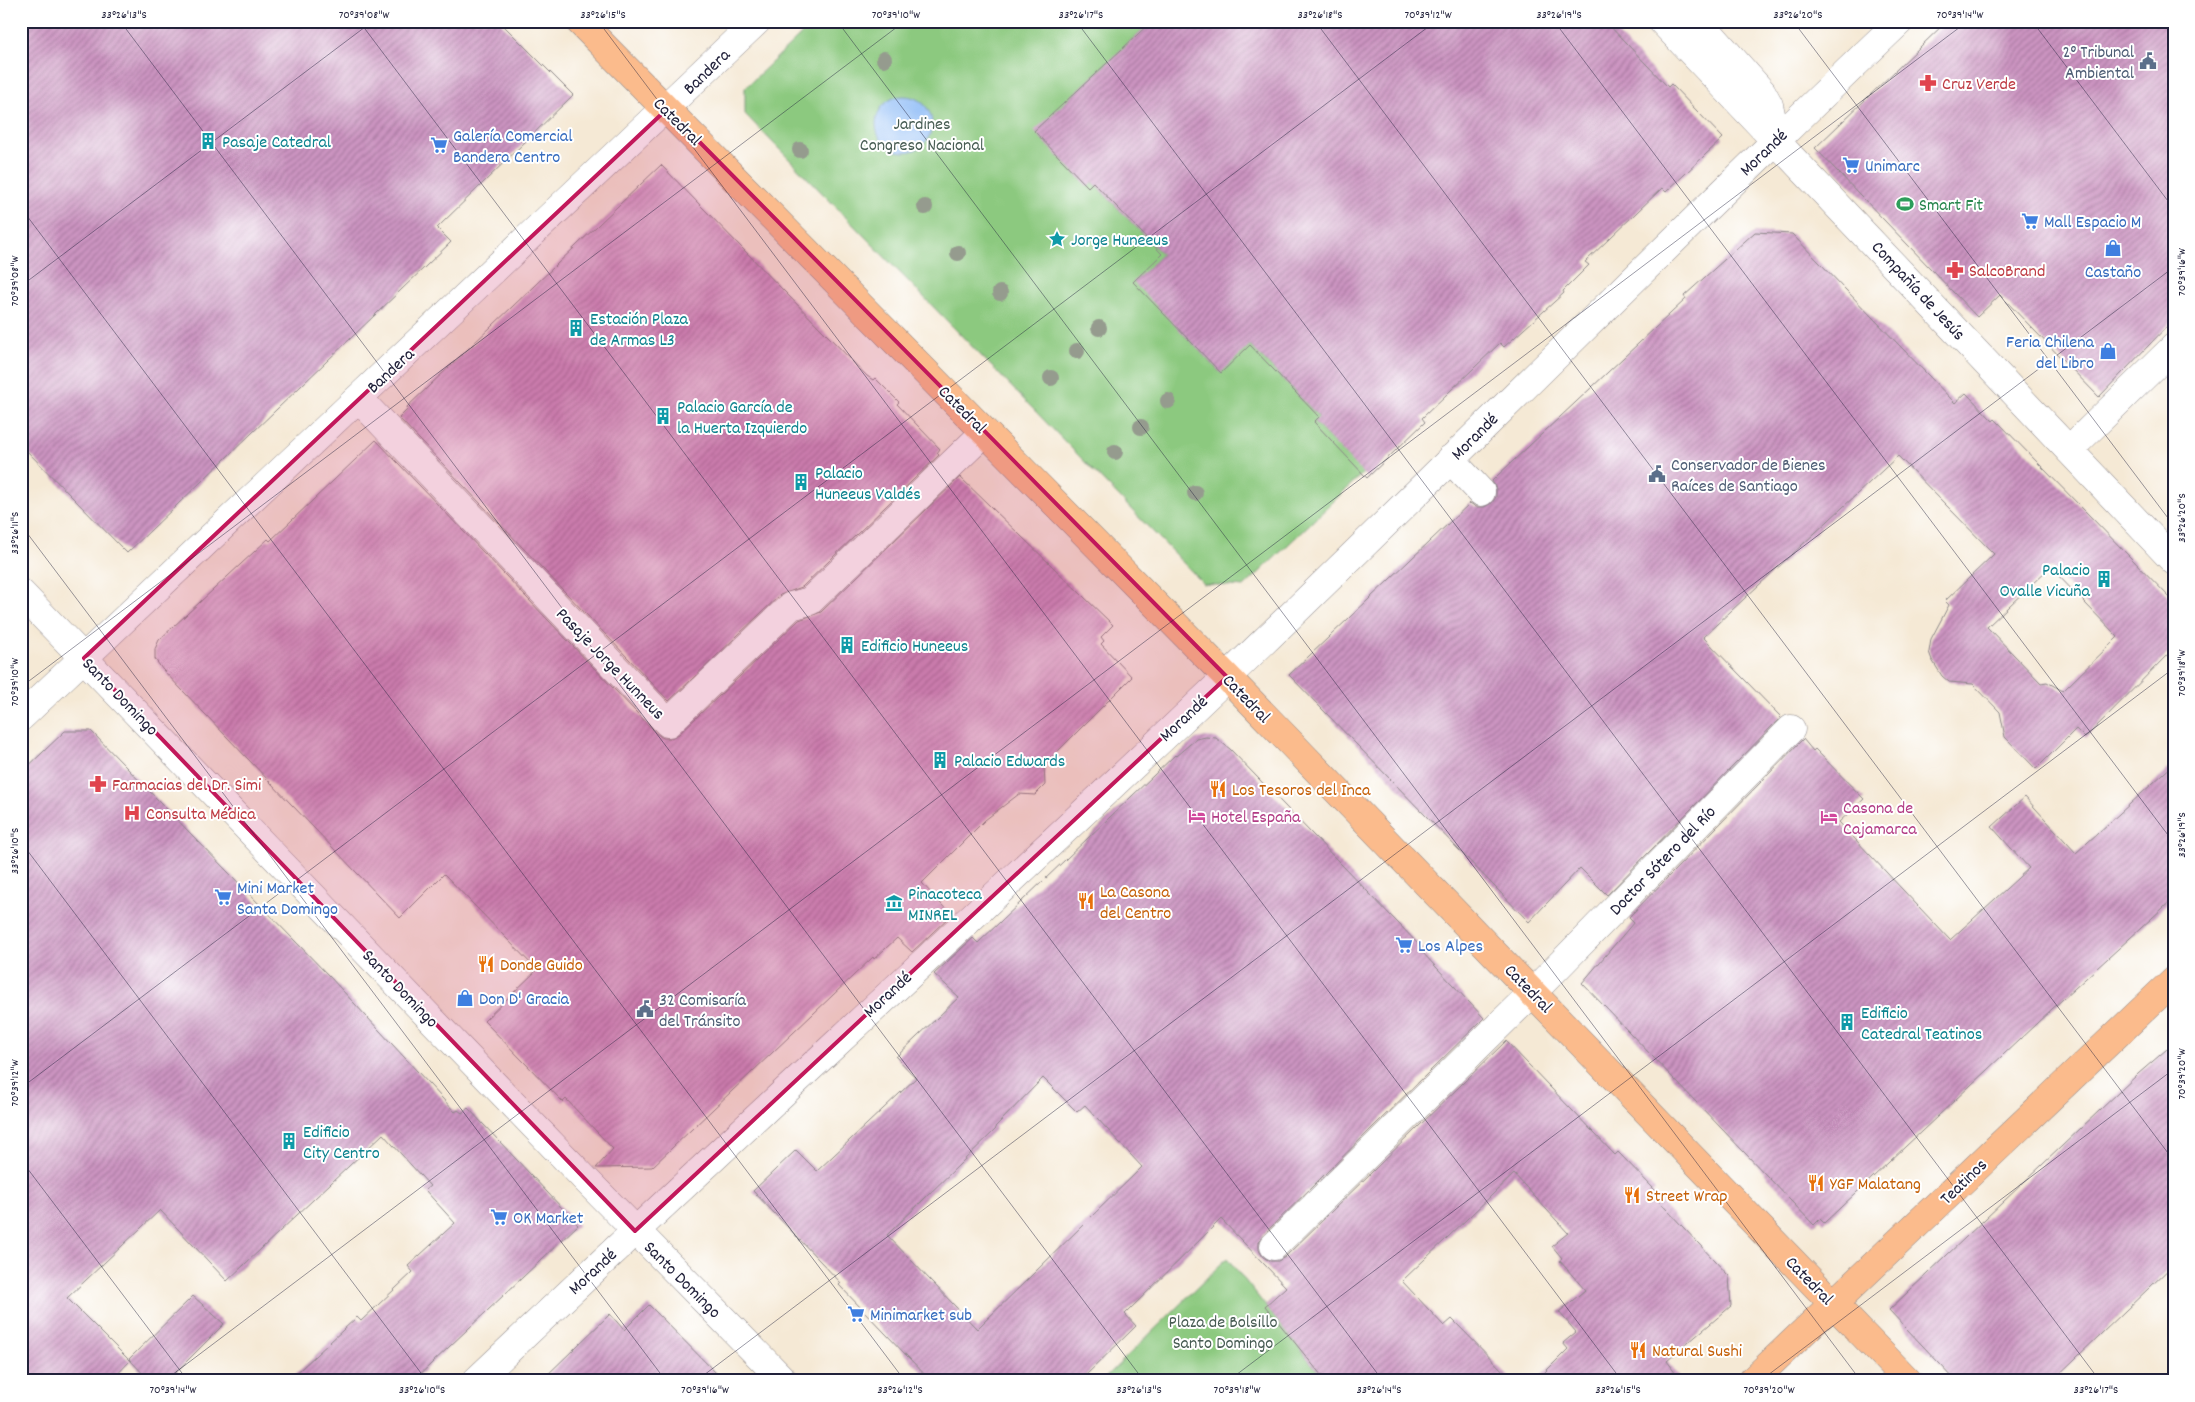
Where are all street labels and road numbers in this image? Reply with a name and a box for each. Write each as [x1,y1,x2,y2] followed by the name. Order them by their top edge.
[679,44,737,102] street label: Bandera
[646,93,707,153] street label: Catedral
[1735,124,1795,183] street label: Morandé
[1864,236,1970,347] street label: Compañía de Jesús
[362,343,421,400] street label: Bandera
[931,381,992,441] street label: Catedral
[1446,408,1505,467] street label: Morandé
[549,603,669,726] street label: Pasaje Jorge Hunneus
[75,653,163,743] street label: Santo Domingo
[1215,670,1275,730] street label: Catedral
[1155,691,1215,749] street label: Morandé
[1605,801,1723,922] street label: Doctor Sótero del Río
[355,945,443,1035] street label: Santo Domingo
[1497,960,1557,1020] street label: Catedral
[859,967,919,1025] street label: Morandé
[1935,1154,1994,1212] street label: Teatinos
[637,1236,726,1325] street label: Santo Domingo
[564,1244,624,1302] street label: Morandé
[1778,1252,1838,1312] street label: Catedral

